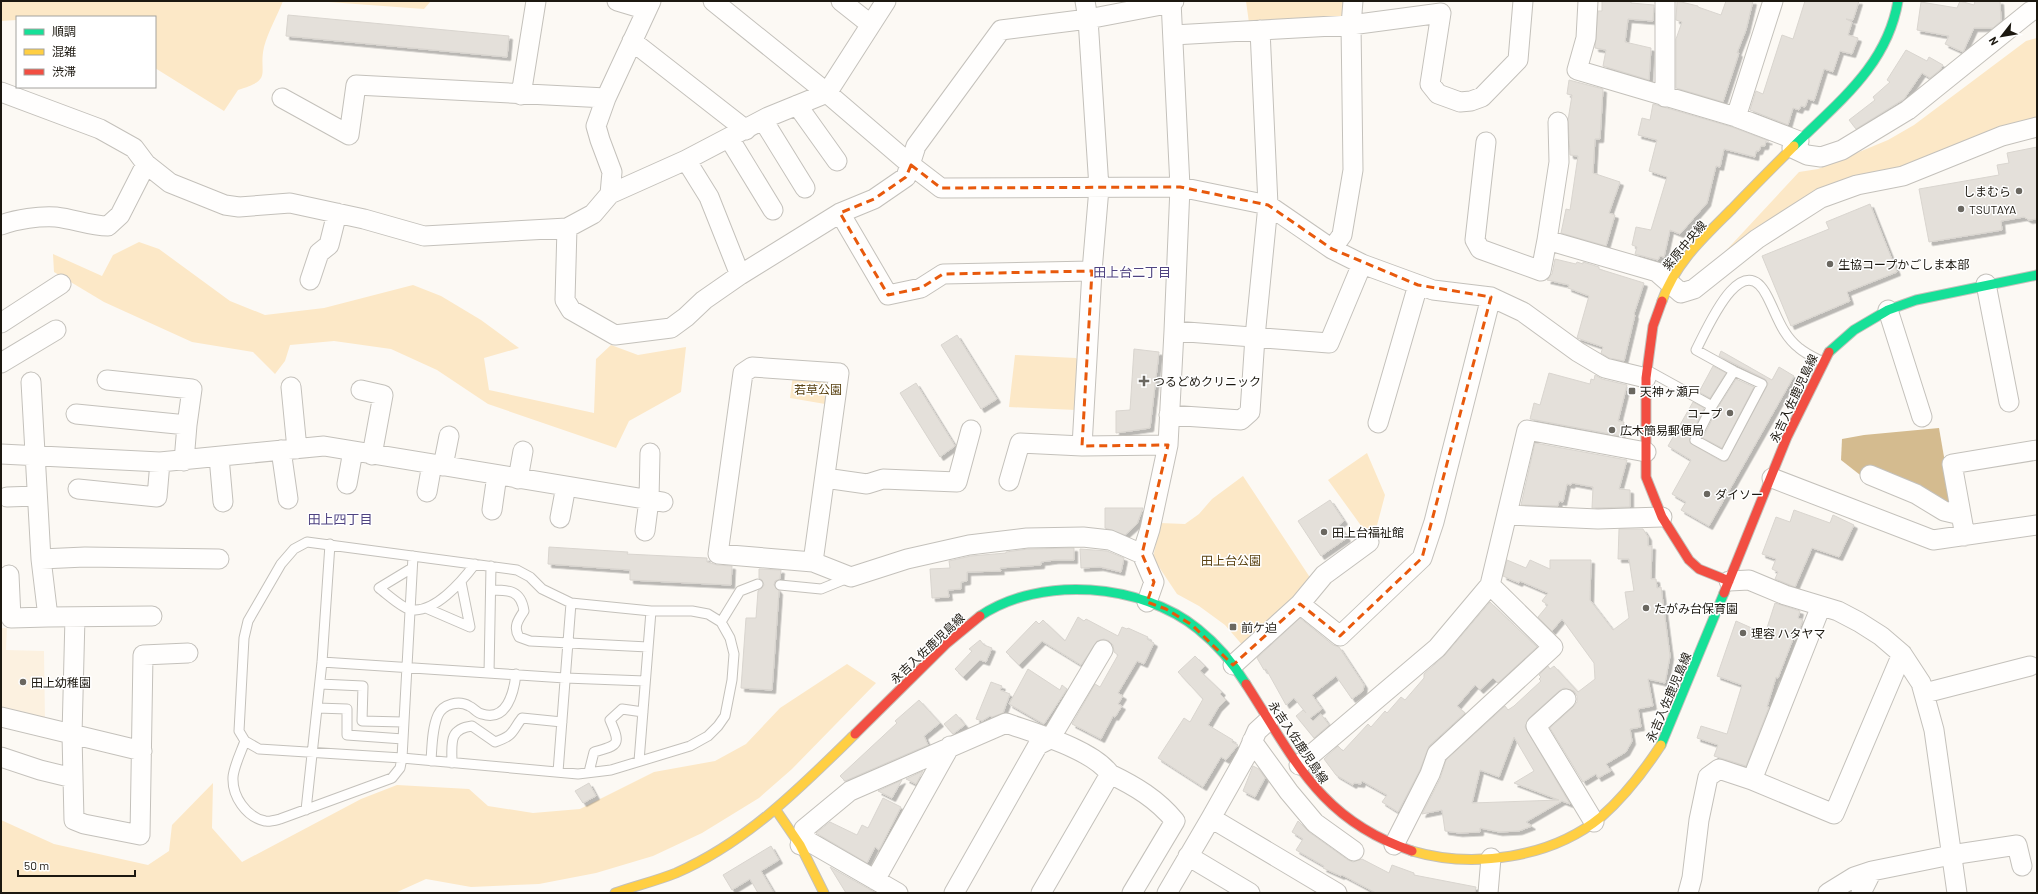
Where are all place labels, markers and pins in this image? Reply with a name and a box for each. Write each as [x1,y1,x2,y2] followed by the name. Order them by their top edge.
[1963,184,2011,198] place label: しまむら
[2014,186,2024,196] marker: しまむら
[1969,202,2016,216] place label: TSUTAYA
[1956,204,1966,214] marker: TSUTAYA
[1838,257,1969,271] place label: 生協コープかごしま本部
[1825,259,1835,269] marker: 生協コープかごしま本部
[1153,374,1261,388] place label: つるどめクリニック
[1138,375,1150,387] marker: つるどめクリニック
[1640,384,1700,398] place label: 天神ヶ瀬戸
[1627,386,1637,396] marker: 天神ヶ瀬戸
[1687,406,1722,420] place label: コープ
[1725,408,1735,418] marker: コープ
[1620,423,1704,437] place label: 広木簡易郵便局
[1607,425,1617,435] marker: 広木簡易郵便局
[1715,487,1763,501] place label: ダイソー
[1702,489,1712,499] marker: ダイソー
[1332,525,1404,539] place label: 田上台福祉館
[1319,527,1329,537] marker: 田上台福祉館
[1654,601,1738,615] place label: たがみ台保育園
[1641,603,1651,613] marker: たがみ台保育園
[1241,620,1277,634] place label: 前ケ迫
[1228,622,1238,632] marker: 前ケ迫
[1751,626,1825,640] place label: 理容 ハタヤマ
[1738,628,1748,638] marker: 理容 ハタヤマ
[31,675,91,689] place label: 田上幼稚園
[18,677,28,687] marker: 田上幼稚園

